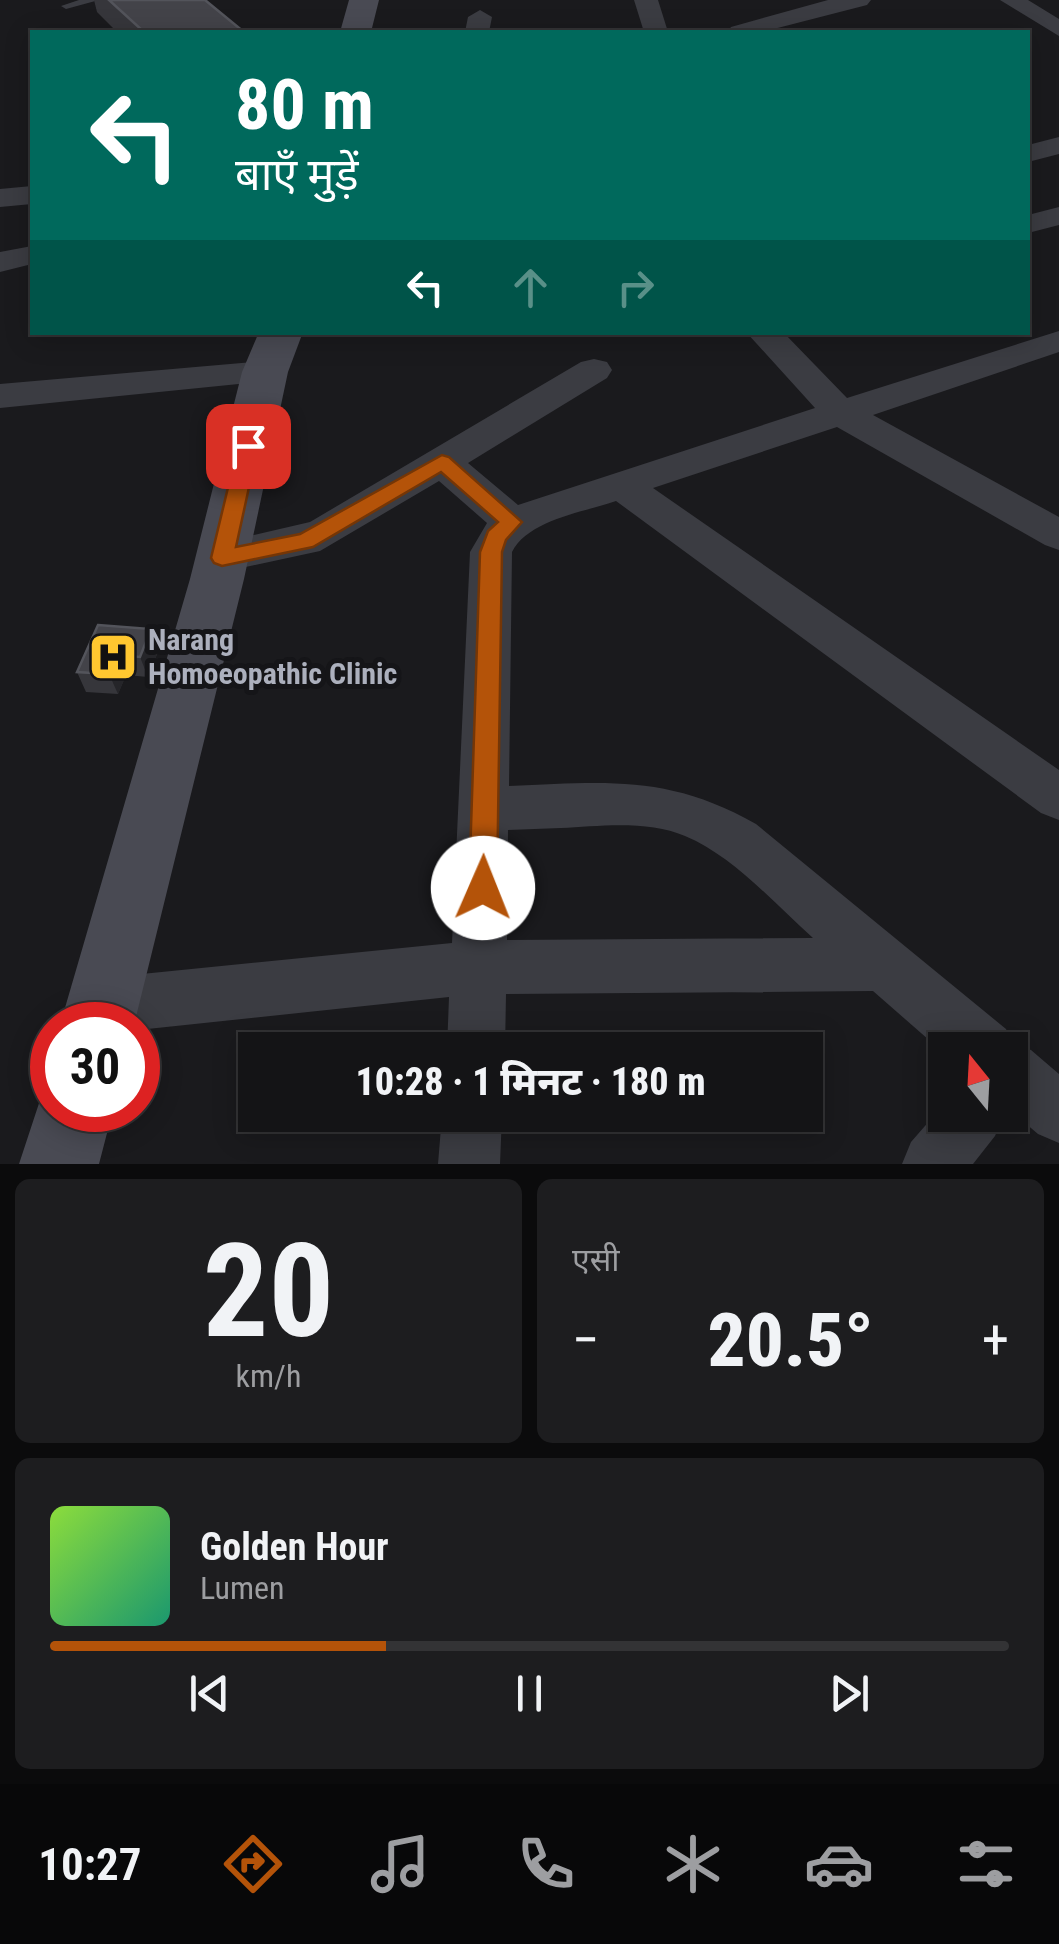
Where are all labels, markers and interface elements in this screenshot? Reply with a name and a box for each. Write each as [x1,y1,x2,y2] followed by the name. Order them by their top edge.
[235,64,374,146] text: 80 m
[70,70,200,200] icon: left
[235,148,359,201] text: बाएँ मुड़ें
[398,260,453,315] icon: left
[503,260,558,315] icon: ahead
[608,260,663,315] icon: right
[206,404,291,489] pin
[221,419,276,474] icon: arrive
[148,622,397,691] place label: Narang Homoeopathic Clinic
[87,631,139,683] hospital icon: Narang Homoeopathic Clinic
[431,836,535,940] position arrow
[30,1002,160,1132] speed limit sign: 30
[928,1032,1028,1132] north arrow
[928,1032,1028,1132] map controls
[355,1060,706,1104] text: 10:28 · 1 मिनट · 180 m
[203,1215,334,1368] text: 20
[572,1241,620,1279] text: एसी
[708,1296,874,1384] text: 20.5°
[572,1308,600,1372] text: −
[982,1308,1009,1372] text: +
[236,1357,301,1395] text: km/h
[200,1525,389,1569] text: Golden Hour
[200,1569,285,1607] text: Lumen
[182,1666,237,1721] icon: previous
[502,1666,557,1721] icon: pause
[822,1666,877,1721] icon: next
[218,1829,288,1899] icon: directions
[365,1829,435,1899] icon: music
[511,1829,581,1899] icon: phone
[658,1829,728,1899] icon: climate
[804,1829,874,1899] icon: car
[951,1829,1021,1899] icon: filters
[38,1838,142,1891] text: 10:27

